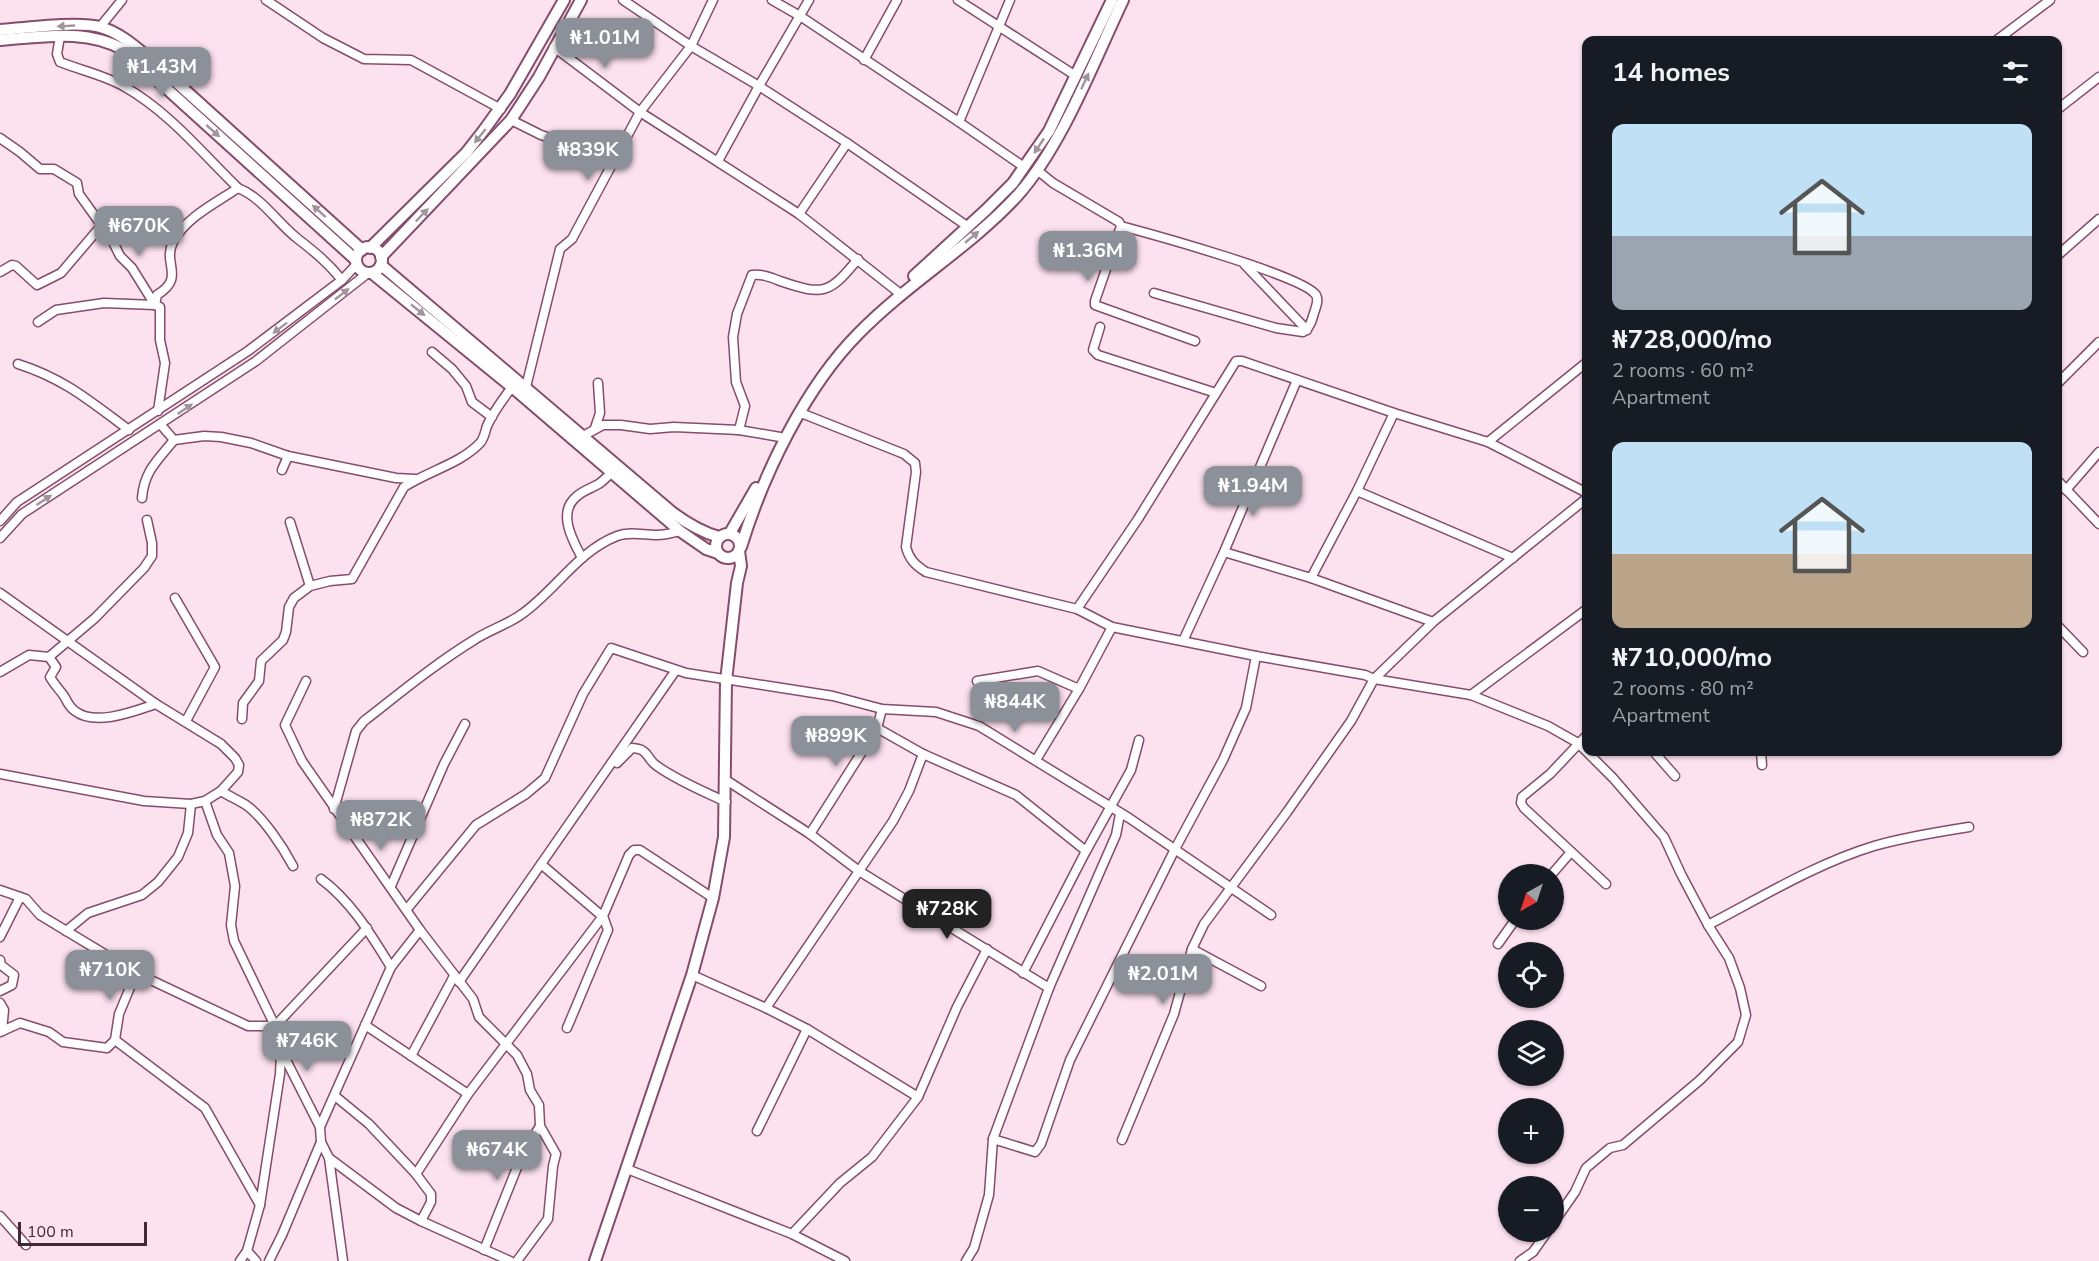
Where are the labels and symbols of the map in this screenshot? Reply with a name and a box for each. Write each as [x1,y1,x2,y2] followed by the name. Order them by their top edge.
[556,18,654,69] pin: ₦1.01M
[56,21,75,31] one-way arrow
[113,47,211,98] pin: ₦1.43M
[1079,72,1089,90] one-way arrow
[206,124,221,138] one-way arrow
[473,128,486,144] one-way arrow
[546,130,630,181] pin: ₦839K
[1034,138,1045,154] one-way arrow
[311,204,326,218] one-way arrow
[97,206,181,257] pin: ₦670K
[414,208,428,222] one-way arrow
[964,231,979,244] one-way arrow
[1039,231,1137,282] pin: ₦1.36M
[334,287,350,300] one-way arrow
[410,303,426,316] one-way arrow
[272,321,287,333] one-way arrow
[176,403,192,415] one-way arrow
[1204,466,1302,517] pin: ₦1.94M
[35,494,51,506] one-way arrow
[973,682,1057,733] pin: ₦844K
[794,716,878,767] pin: ₦899K
[339,800,423,851] pin: ₦872K
[1498,864,1564,930] north arrow
[905,889,989,940] pin: ₦728K
[68,950,152,1001] pin: ₦710K
[1114,954,1212,1005] pin: ₦2.01M
[265,1021,349,1072] pin: ₦746K
[455,1130,539,1181] pin: ₦674K
[18,1219,147,1246] scale bar

